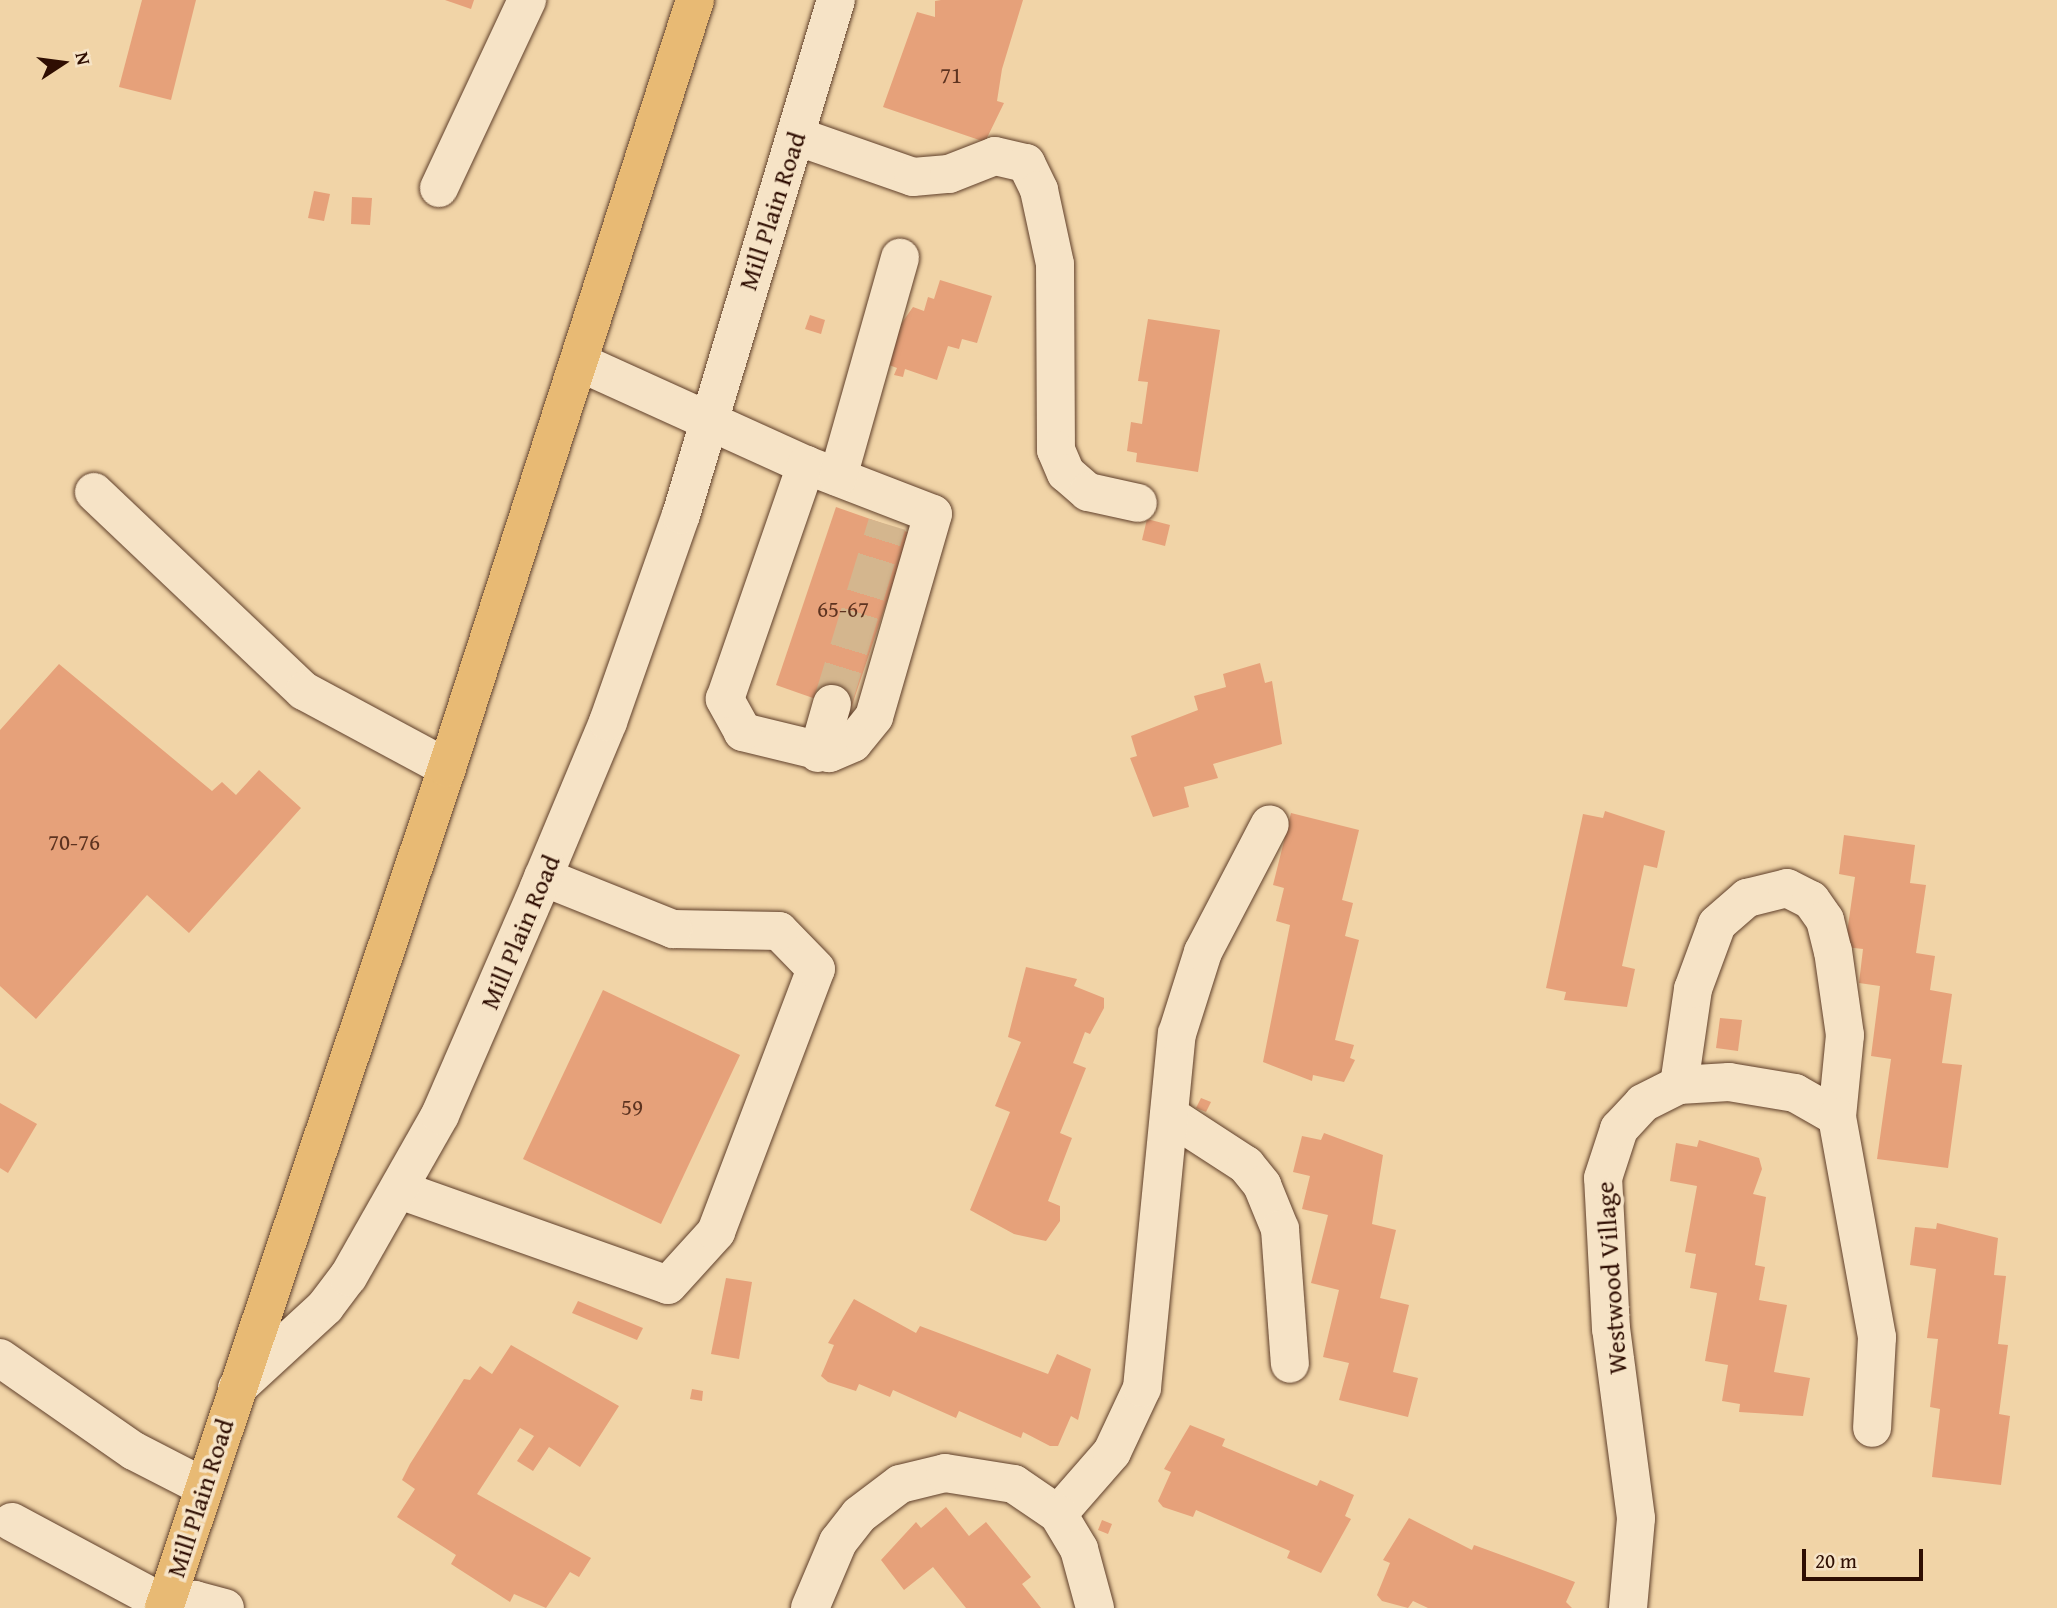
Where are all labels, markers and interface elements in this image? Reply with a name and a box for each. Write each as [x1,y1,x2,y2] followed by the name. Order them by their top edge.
[28,28,98,98] north arrow
[68,49,99,68] text: N
[940,61,962,89] house number: 71
[732,128,812,294] street label: Mill Plain Road
[817,595,869,623] house number: 65-67
[48,828,100,856] house number: 70-76
[473,850,567,1014] street label: Mill Plain Road
[621,1093,643,1121] house number: 59
[1589,1180,1633,1376] street label: Westwood Village
[160,1415,240,1581] street label: Mill Plain Road
[1805,1534,1926,1578] scale bar
[1815,1545,1857,1576] text: 20 m

